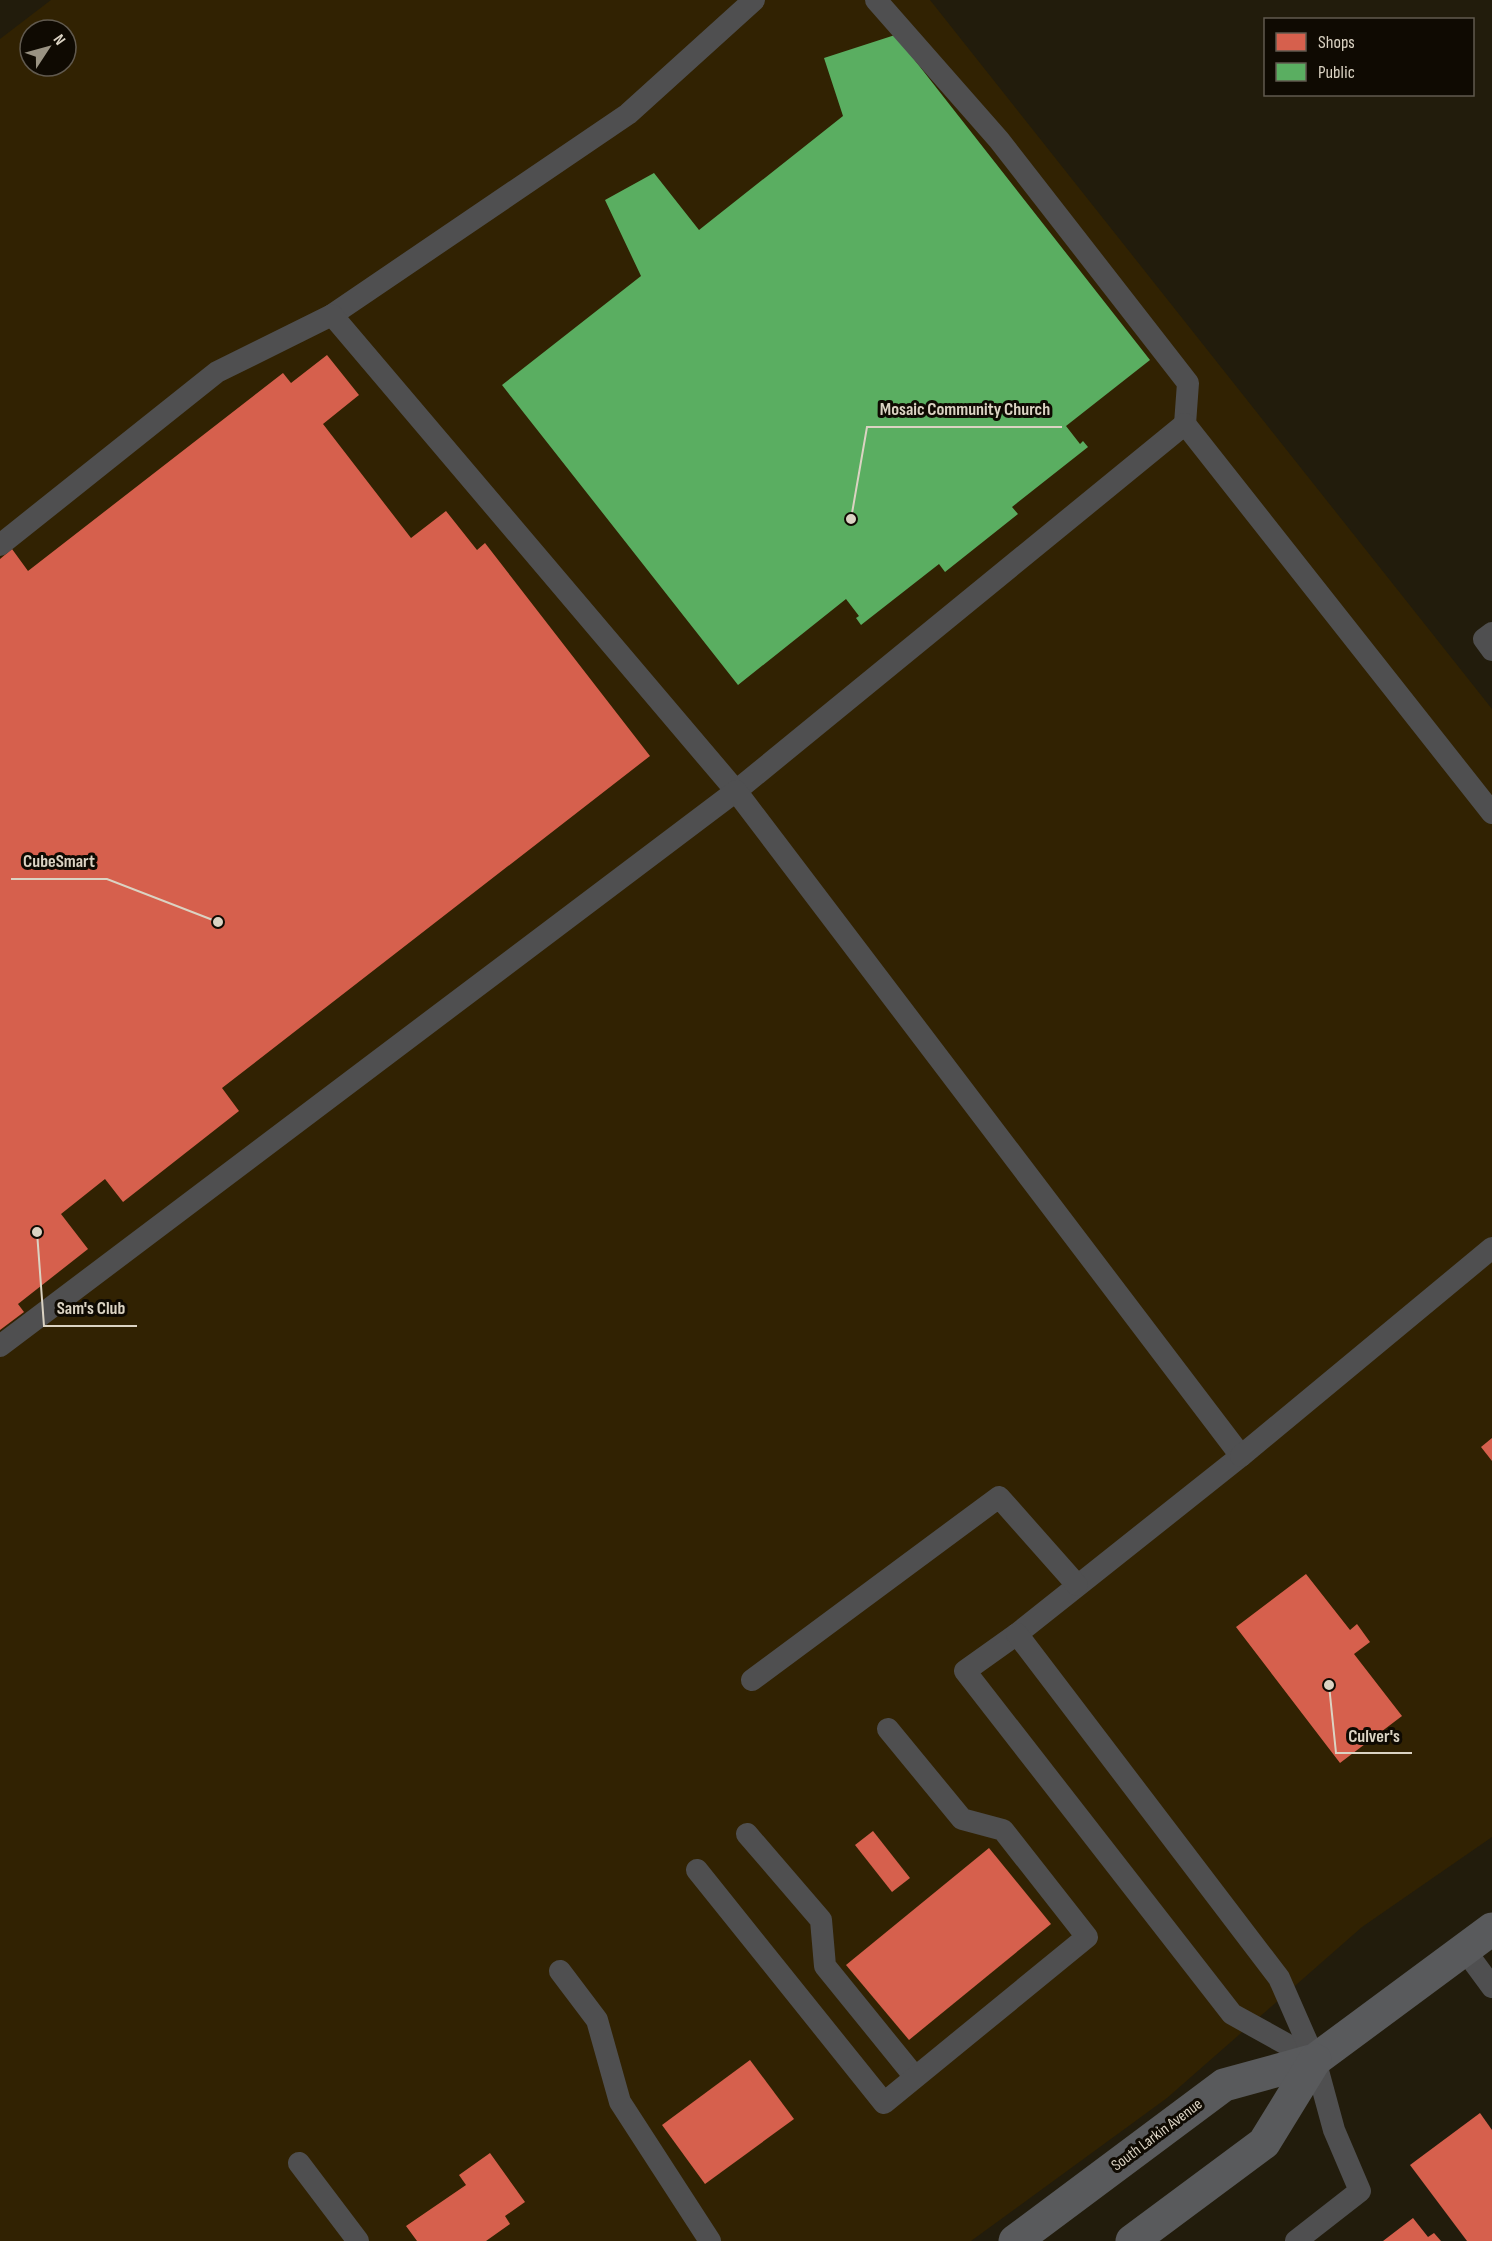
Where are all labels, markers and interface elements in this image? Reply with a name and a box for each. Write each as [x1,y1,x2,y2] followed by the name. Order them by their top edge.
[18,18,78,78] north arrow
[1264,18,1474,96] legend
[49,31,69,49] text: N
[1318,32,1355,53] text: Shops
[1318,62,1355,83] text: Public
[867,391,1062,427] callout: Mosaic Community Church
[880,399,1050,420] text: Mosaic Community Church
[11,843,107,879] callout: CubeSmart
[23,851,95,872] text: CubeSmart
[44,1290,137,1326] callout: Sam's Club
[57,1298,125,1319] text: Sam's Club
[1336,1717,1412,1753] callout: Culver's
[1348,1726,1400,1747] text: Culver's
[1108,2095,1206,2175] street label: South Larkin Avenue

